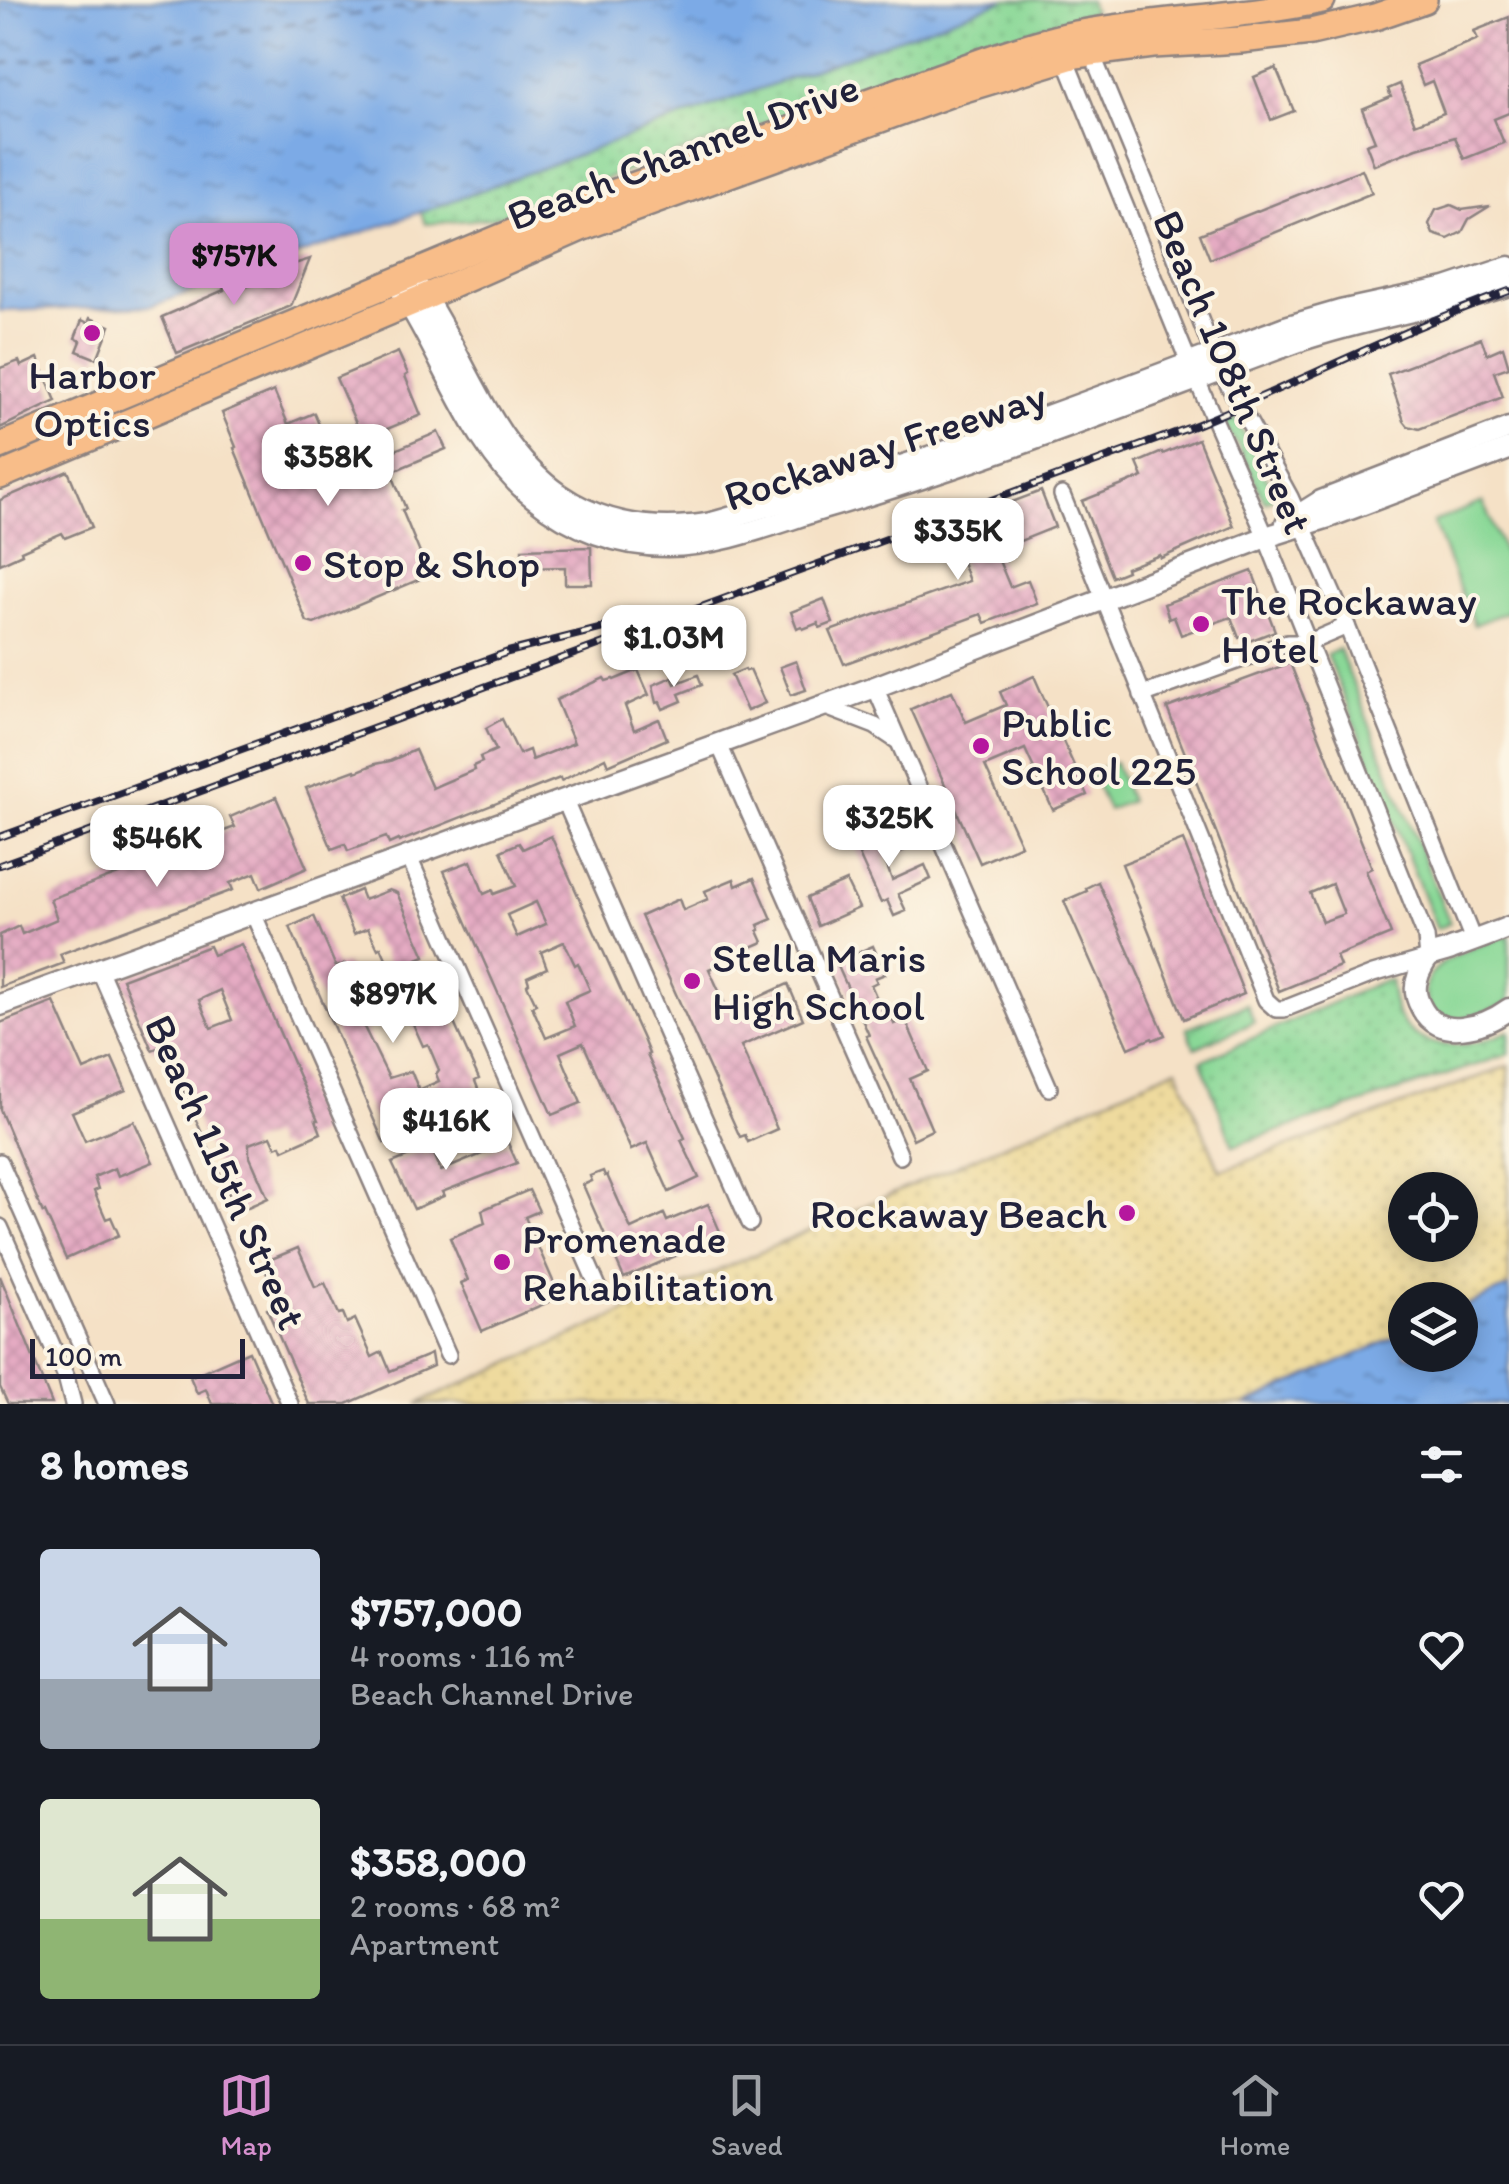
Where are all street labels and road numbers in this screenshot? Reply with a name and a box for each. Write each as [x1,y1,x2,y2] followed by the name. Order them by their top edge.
[500,61,866,241] street label: Beach Channel Drive
[1142,203,1324,541] street label: Beach 108th Street
[718,370,1053,522] street label: Rockaway Freeway
[134,1007,318,1337] street label: Beach 115th Street

